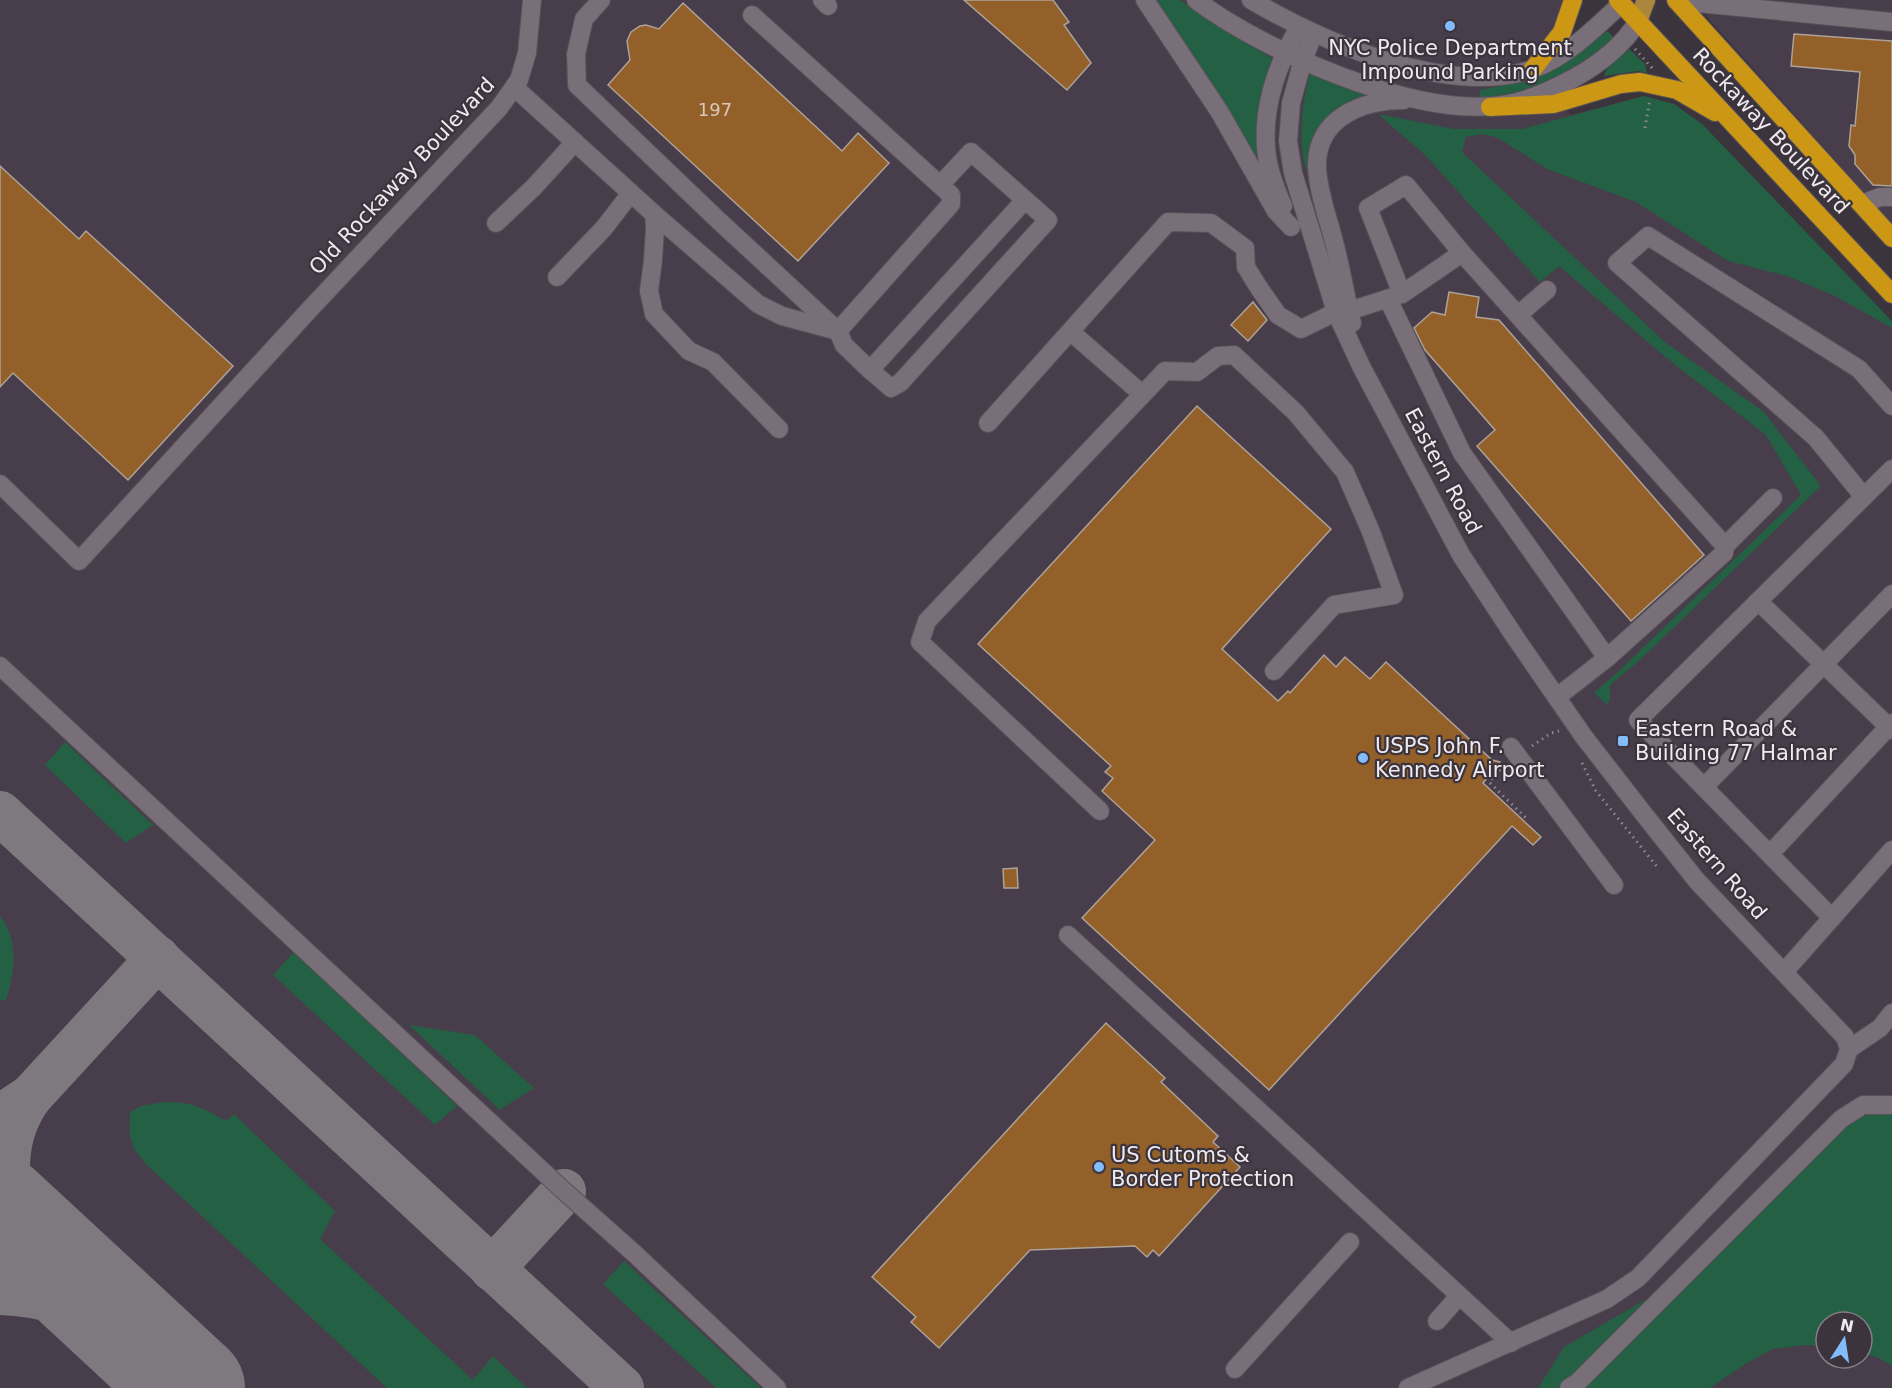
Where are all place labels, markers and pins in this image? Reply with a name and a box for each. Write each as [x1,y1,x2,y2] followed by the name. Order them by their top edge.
[1443,19,1457,33] marker: NYC Police Department Impound Parking
[1328,36,1572,84] place label: NYC Police Department Impound Parking
[1635,717,1837,765] place label: Eastern Road & Building 77 Halmar
[1375,734,1545,782] place label: USPS John F. Kennedy Airport
[1616,734,1630,748] marker: Eastern Road & Building 77 Halmar
[1356,751,1370,765] marker: USPS John F. Kennedy Airport
[1111,1143,1294,1191] place label: US Cutoms & Border Protection
[1092,1160,1106,1174] marker: US Cutoms & Border Protection

